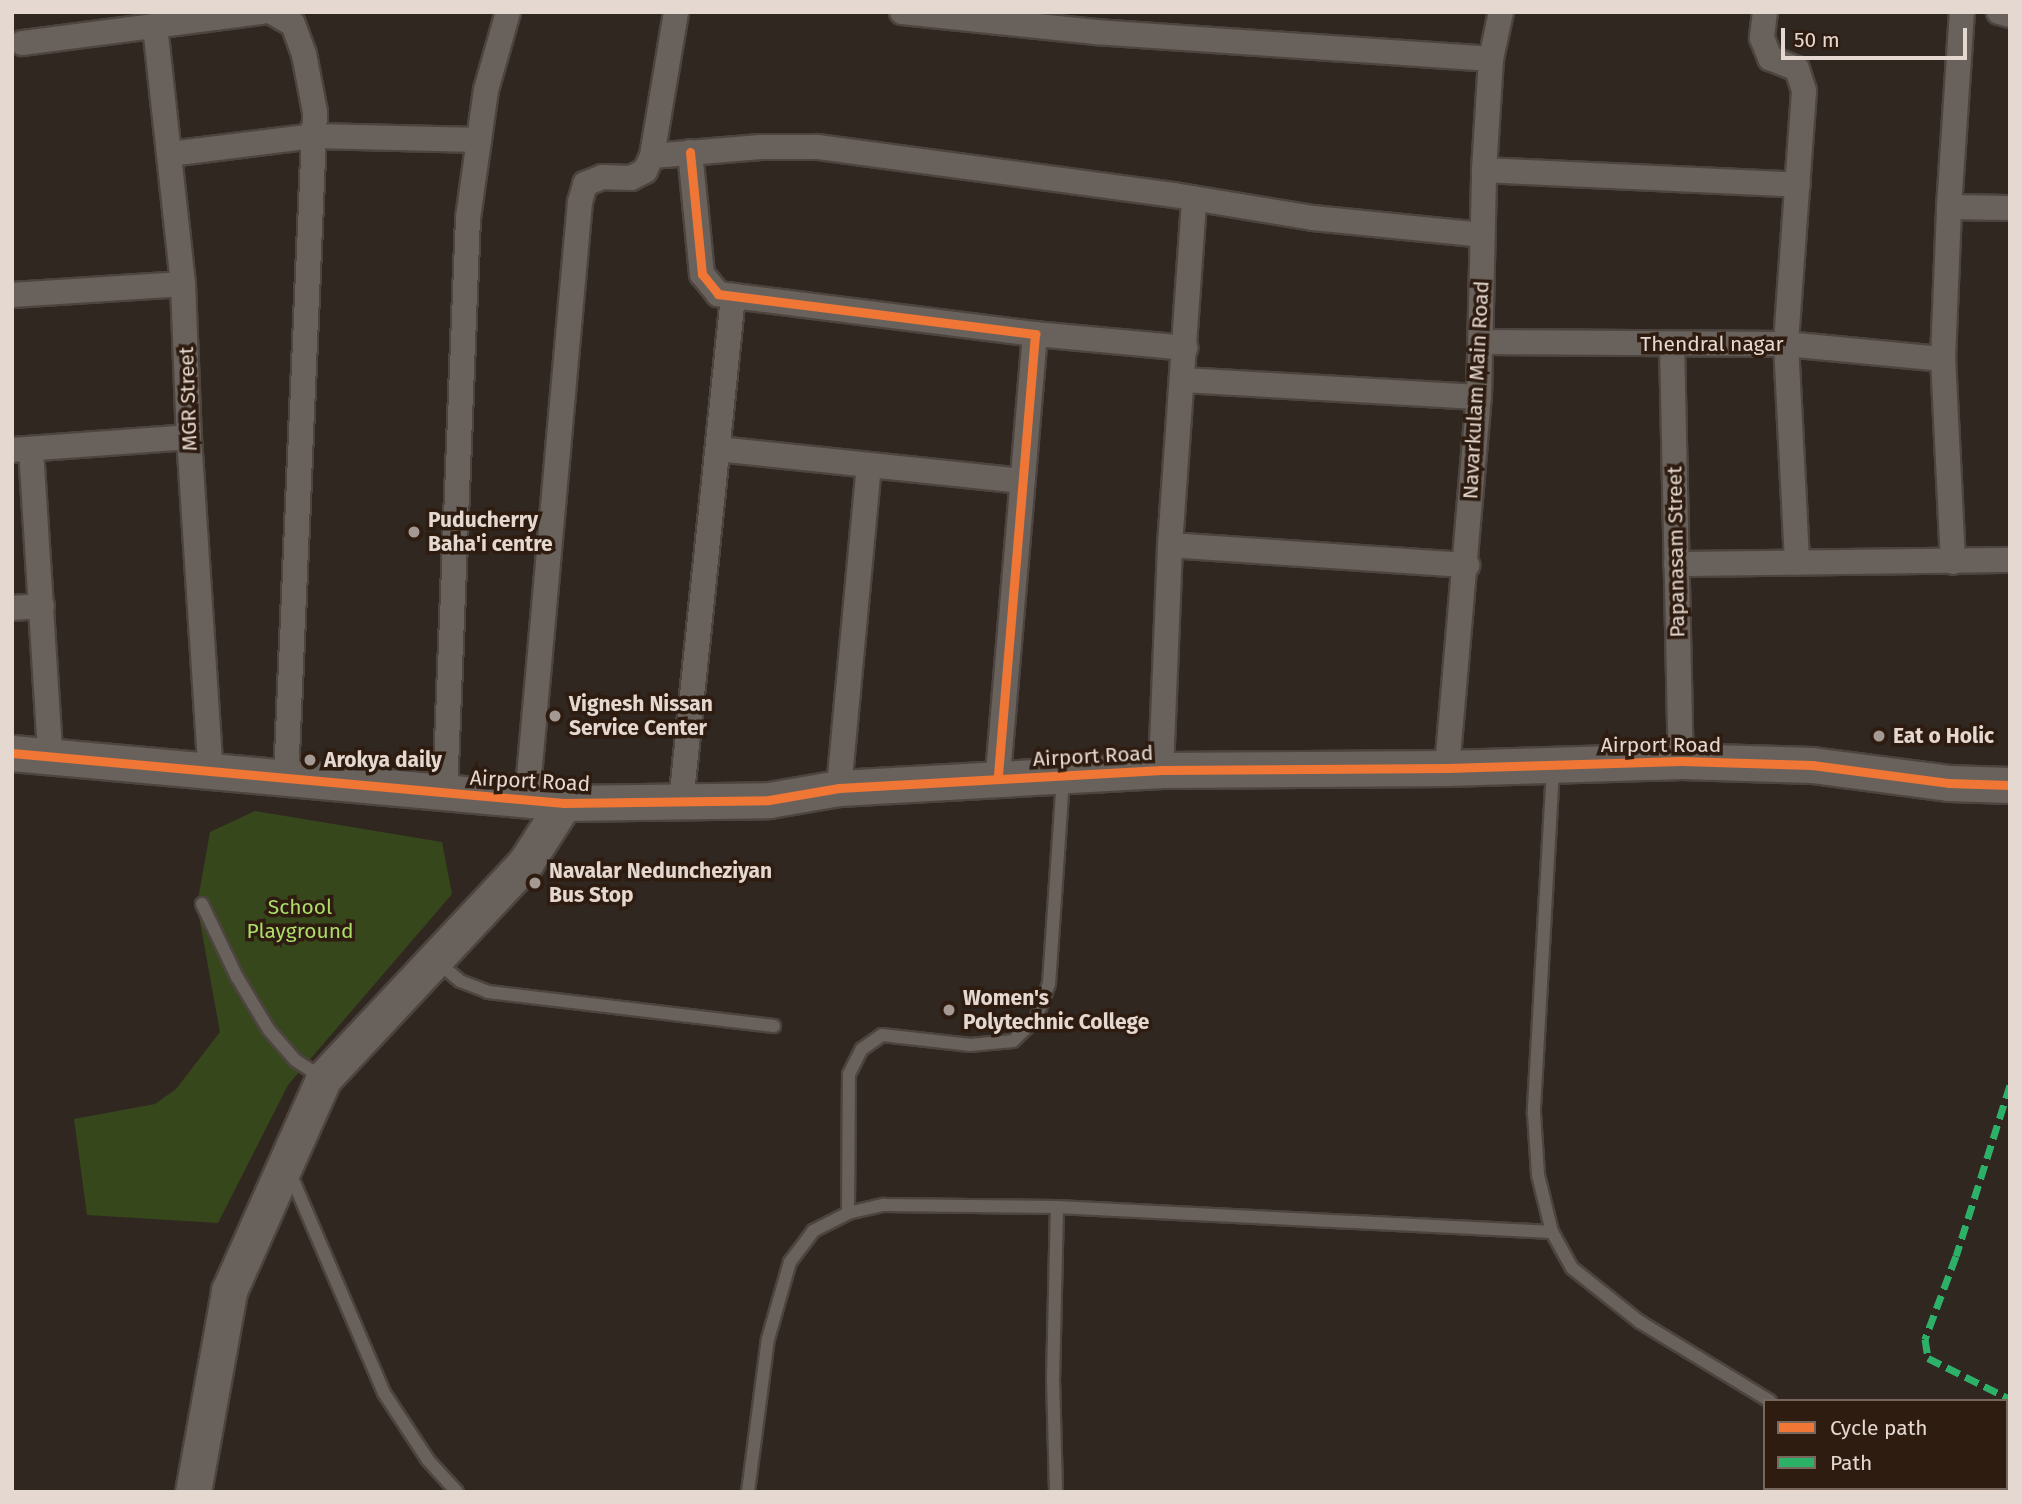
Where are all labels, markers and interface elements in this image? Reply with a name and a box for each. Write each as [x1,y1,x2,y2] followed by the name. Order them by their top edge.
[1784,14,1969,58] scale bar
[1794,27,1840,53] text: 50 m
[1458,280,1494,500] street label: Navarkulam Main Road
[1640,331,1784,357] street label: Thendral nagar
[174,346,202,452] street label: MGR Street
[1662,466,1690,638] street label: Papanasam Street
[428,507,553,557] place label: Puducherry Baha'i centre
[406,524,422,540] marker: Puducherry Baha'i centre
[569,691,713,741] place label: Vignesh Nissan Service Center
[547,708,563,724] marker: Vignesh Nissan Service Center
[1893,723,1994,749] place label: Eat o Holic
[1871,728,1887,744] marker: Eat o Holic
[1601,732,1721,758] street label: Airport Road
[1032,740,1154,772] street label: Airport Road
[324,747,442,773] place label: Arokya daily
[302,752,318,768] marker: Arokya daily
[469,765,591,797] street label: Airport Road
[549,858,772,908] place label: Navalar Neduncheziyan Bus Stop
[527,875,543,891] marker: Navalar Neduncheziyan Bus Stop
[246,894,354,944] park label: School Playground
[963,985,1149,1035] place label: Women's Polytechnic College
[941,1002,957,1018] marker: Women's Polytechnic College
[1763,1399,2008,1490] legend
[1830,1415,1928,1441] text: Cycle path
[1830,1450,1872,1476] text: Path

